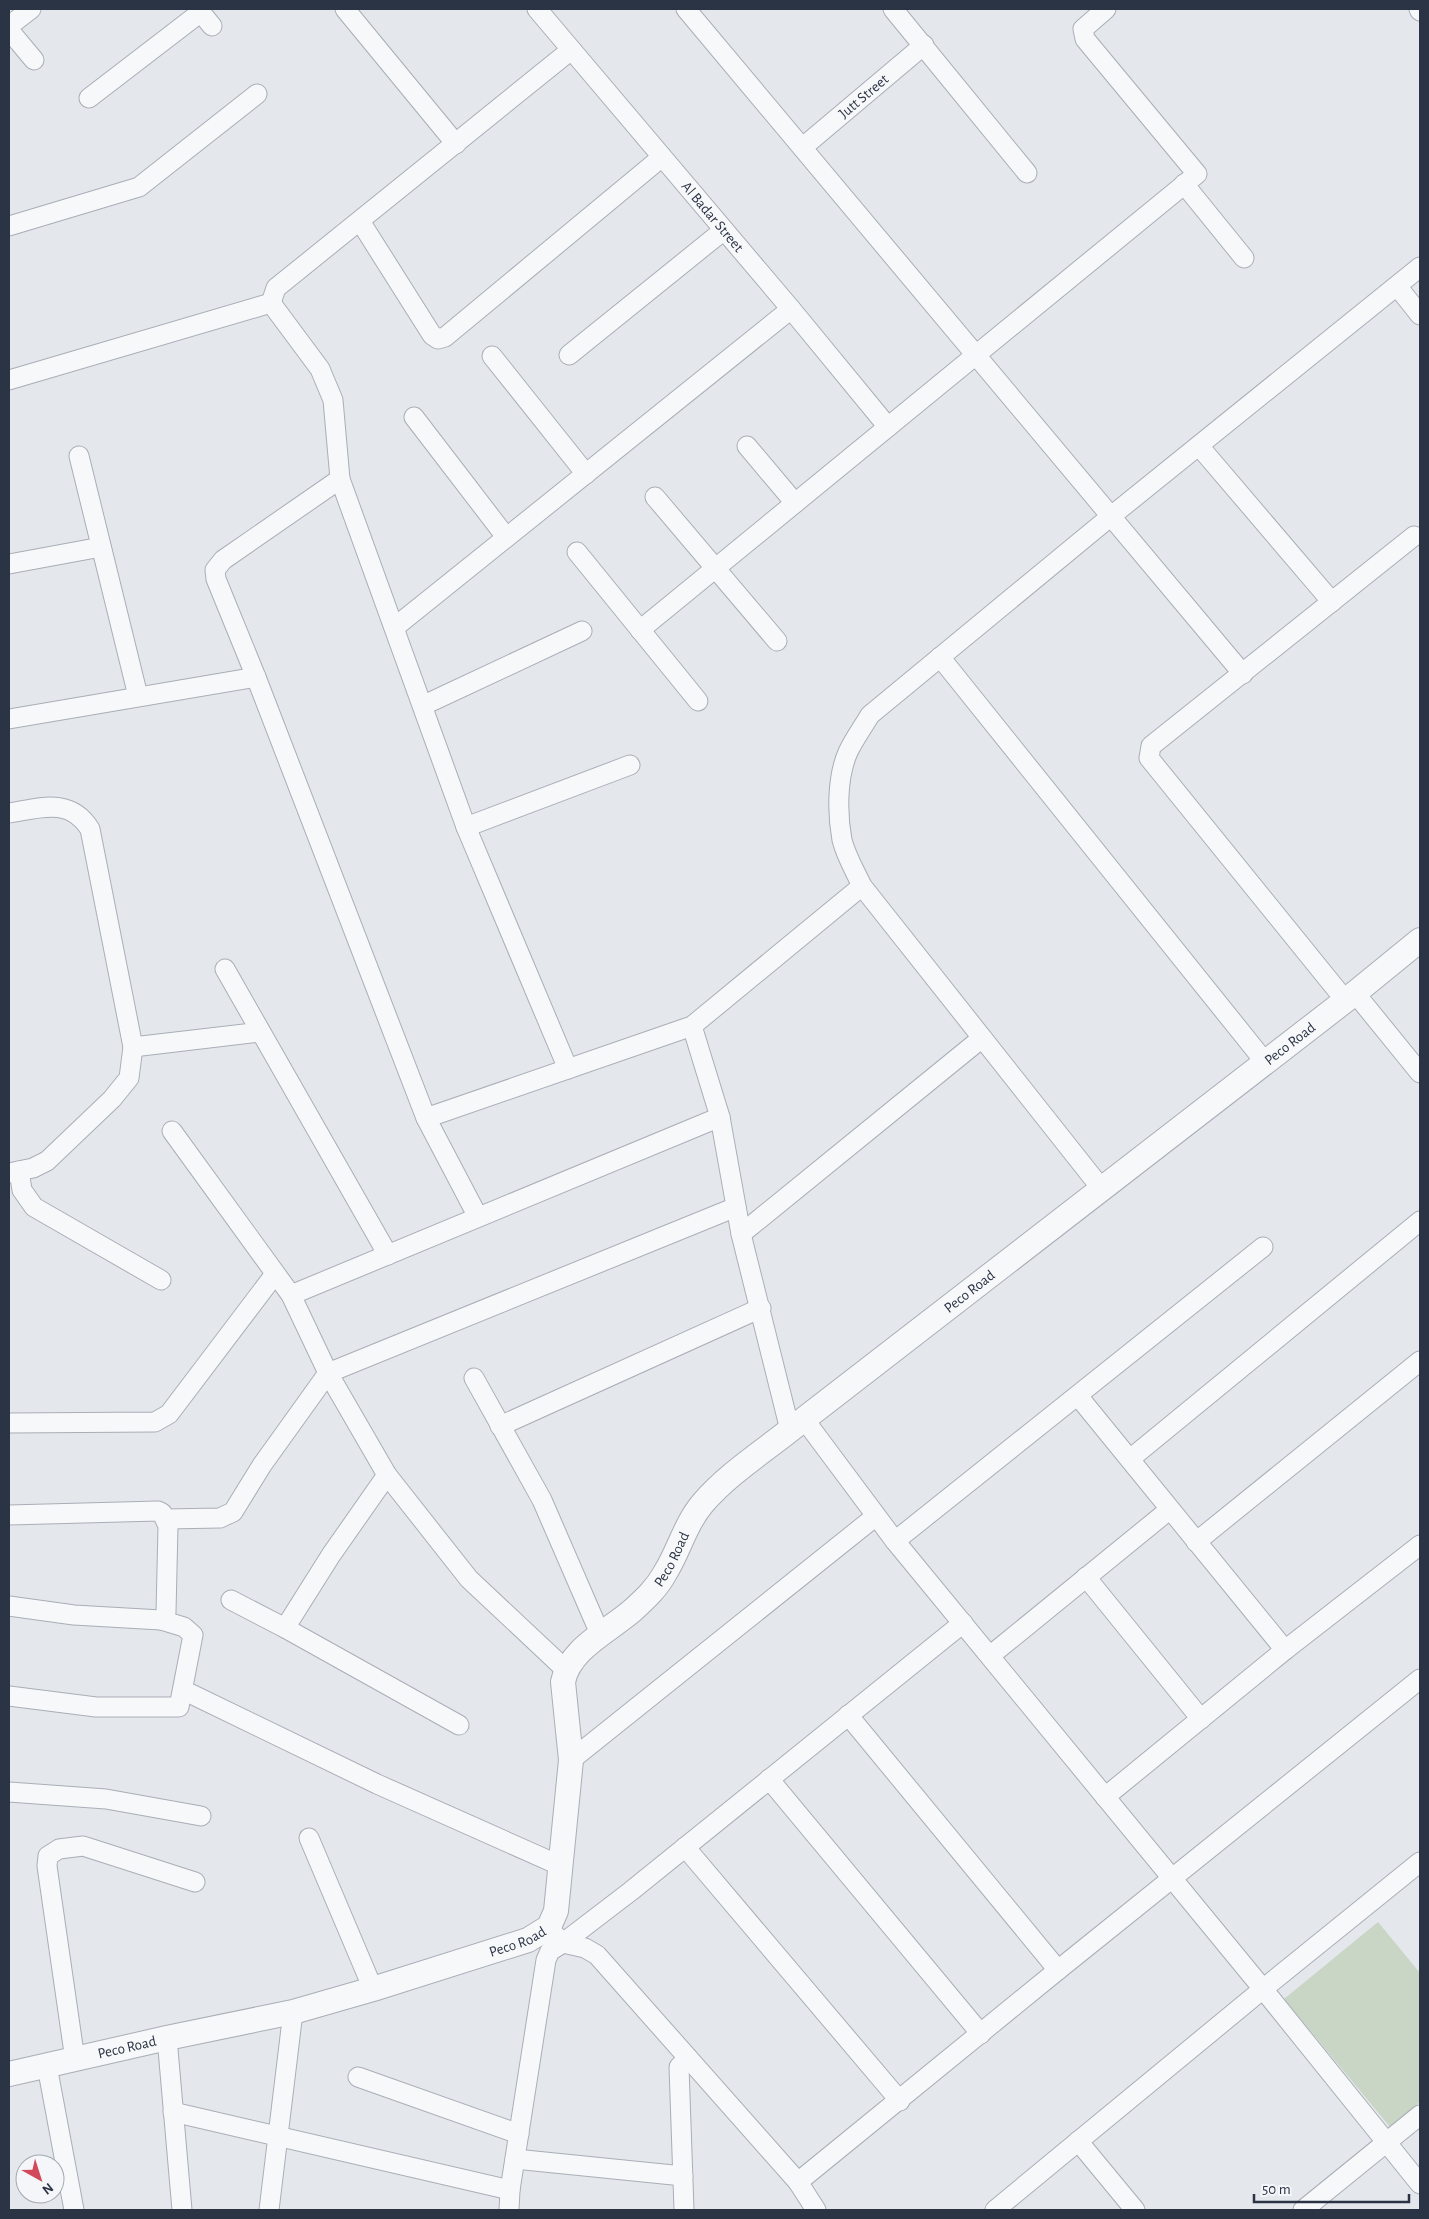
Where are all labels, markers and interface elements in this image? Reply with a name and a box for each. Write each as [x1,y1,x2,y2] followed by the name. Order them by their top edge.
[836,71,891,121] street label: Jutt Street
[679,178,747,255] street label: Al Badar Street
[1262,1019,1318,1068] street label: Peco Road
[941,1267,998,1315] street label: Peco Road
[651,1529,692,1590] street label: Peco Road
[487,1923,549,1959] street label: Peco Road
[96,2033,158,2061] street label: Peco Road
[15,2154,65,2204] north arrow
[1254,2172,1409,2204] scale bar
[39,2180,56,2197] text: N
[1262,2182,1291,2197] text: 50 m

